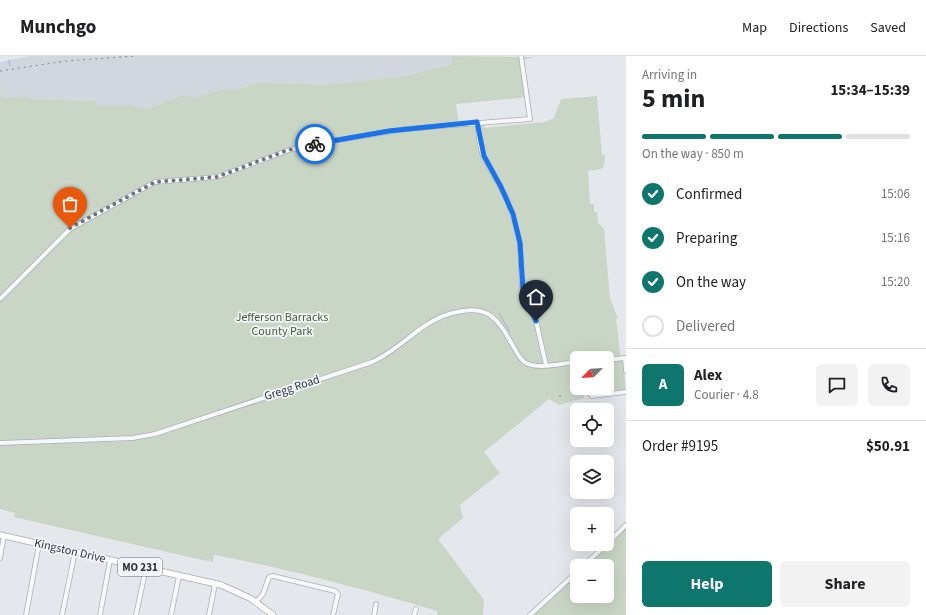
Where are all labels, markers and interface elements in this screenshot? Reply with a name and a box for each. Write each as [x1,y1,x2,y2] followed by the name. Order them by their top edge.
[20,14,96,41] text: Munchgo
[742,18,767,38] text: Map
[789,18,848,38] text: Directions
[870,18,906,38] text: Saved
[642,66,697,84] text: Arriving in
[642,80,705,117] text: 5 min
[830,80,910,101] text: 15:34–15:39
[295,124,335,164] courier
[304,133,326,155] icon: bike
[642,145,744,163] text: On the way · 850 m
[642,183,664,205] icon: check
[676,184,742,205] text: Confirmed
[881,185,910,203] text: 15:06
[53,187,87,228] pin
[59,193,81,215] icon: bag
[642,227,664,249] icon: check
[676,228,737,249] text: Preparing
[881,229,910,247] text: 15:16
[642,271,664,293] icon: check
[676,272,746,293] text: On the way
[881,273,910,291] text: 15:20
[519,280,553,321] pin
[525,286,547,308] icon: home
[236,309,328,340] park label: Jefferson Barracks County Park
[676,316,735,337] text: Delivered
[570,351,614,395] north arrow
[570,351,614,603] map controls
[816,364,858,406] button: chat
[868,364,910,406] button: phone
[694,365,722,386] text: Alex
[262,371,322,405] street label: Gregg Road
[659,374,667,395] text: A
[694,386,759,404] text: Courier · 4.8
[570,403,614,447] button: locate
[642,436,718,457] text: Order #9195
[866,436,910,457] text: $50.91
[570,455,614,499] button: layers
[570,507,614,551] button: +
[33,535,107,567] street label: Kingston Drive
[118,558,162,576] road number: MO 231
[570,559,614,603] button: −
[642,561,772,607] button: Help
[780,561,910,607] button: Share

